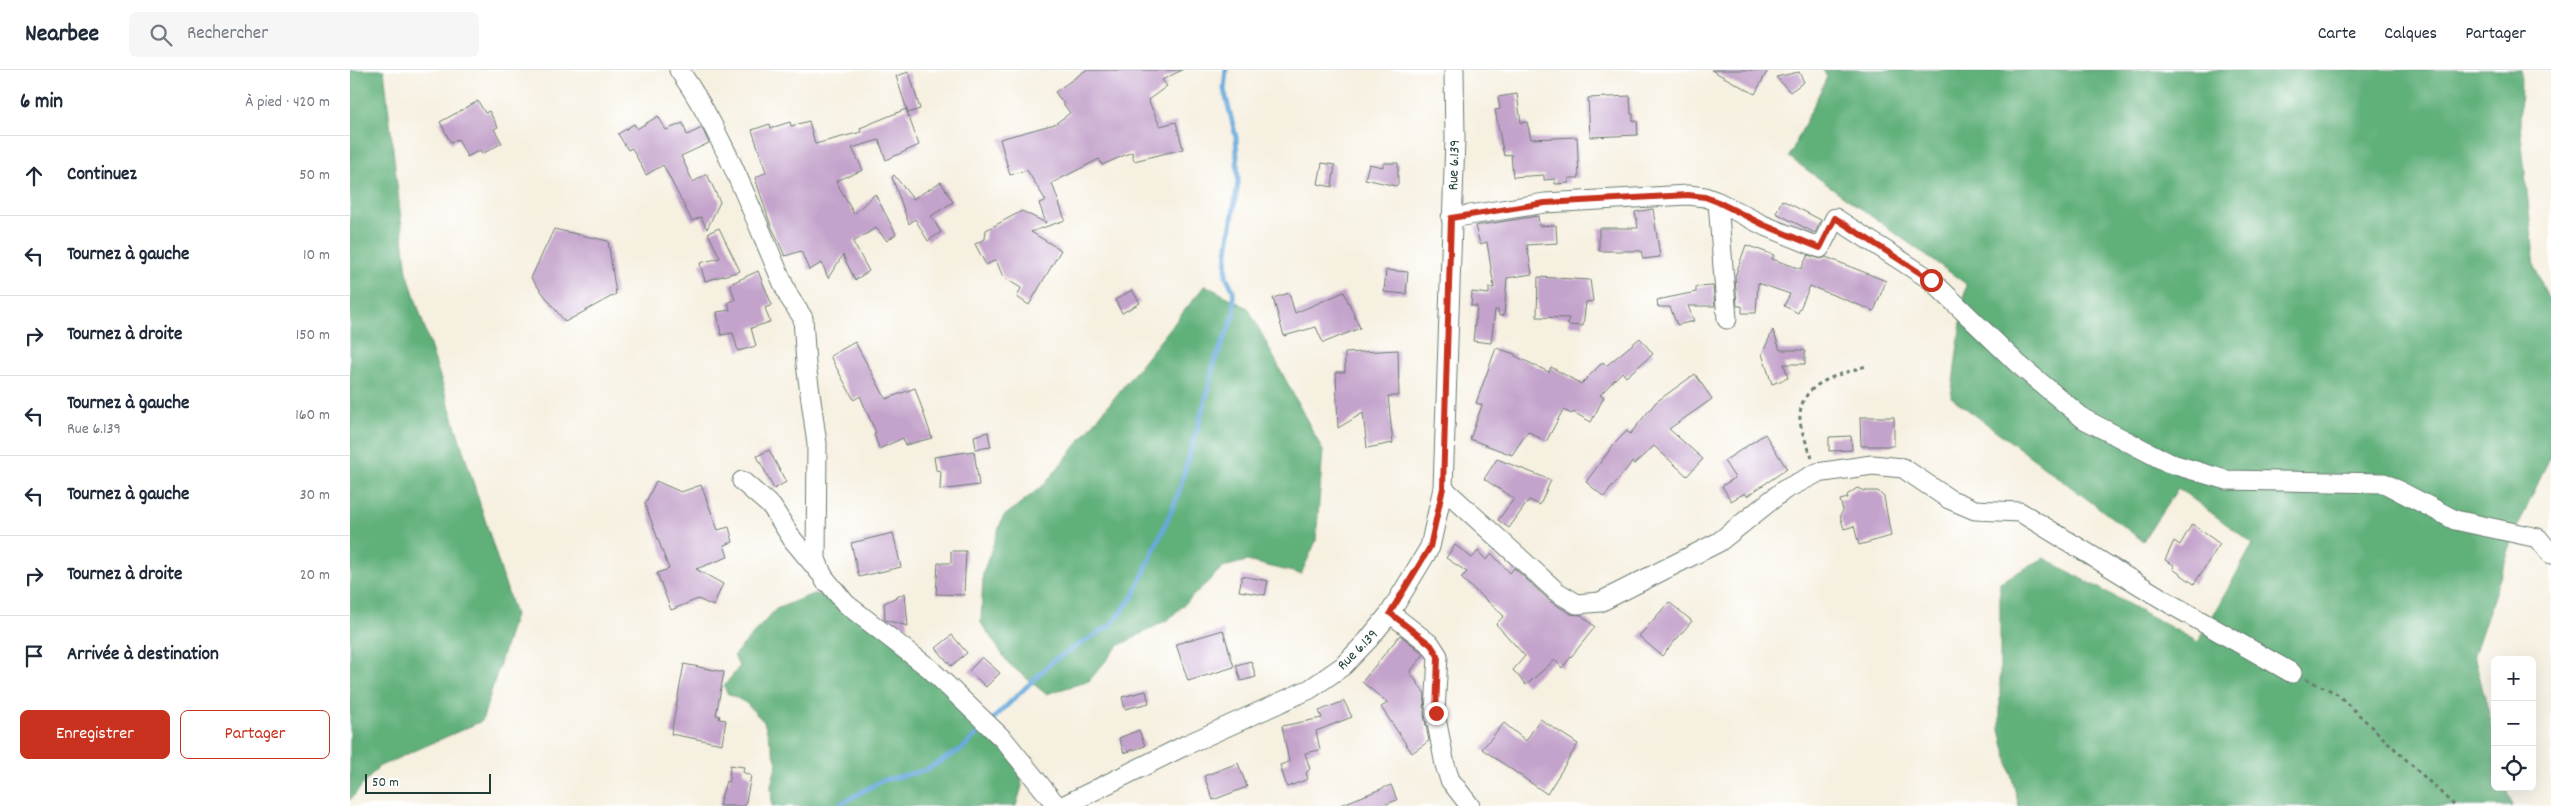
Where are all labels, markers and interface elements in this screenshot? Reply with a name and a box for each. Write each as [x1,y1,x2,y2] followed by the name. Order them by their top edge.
[129,12,479,57] search box
[25,18,99,52] text: Nearbee
[147,21,175,49] icon: search
[187,21,268,48] text: Rechercher
[2318,22,2356,47] text: Carte
[2384,22,2437,47] text: Calques
[2465,22,2526,47] text: Partager
[20,88,63,118] text: 6 min
[245,91,330,114] text: À pied · 420 m
[1443,139,1467,191] street label: Rue 6.139
[20,162,48,190] icon: ahead
[67,162,137,189] text: Continuez
[299,164,330,187] text: 50 m
[20,242,48,270] icon: left
[67,242,189,269] text: Tournez à gauche
[303,244,330,267] text: 10 m
[1920,269,1943,292] route start
[20,322,48,350] icon: right
[67,322,182,349] text: Tournez à droite
[296,324,330,347] text: 150 m
[67,391,189,418] text: Tournez à gauche
[20,402,48,430] icon: left
[295,404,330,427] text: 160 m
[67,418,121,441] text: Rue 6.139
[20,482,48,510] icon: left
[67,482,189,509] text: Tournez à gauche
[300,484,330,507] text: 30 m
[20,562,48,590] icon: right
[67,562,182,589] text: Tournez à droite
[300,564,330,587] text: 20 m
[1333,625,1384,676] street label: Rue 6.139
[20,642,48,670] icon: arrive
[67,642,219,669] text: Arrivée à destination
[2491,656,2536,791] map controls
[2491,656,2536,701] button: +
[2491,701,2536,746] button: −
[1425,702,1448,725] route end
[20,710,170,759] button: Enregistrer
[180,710,330,759] button: Partager
[2491,746,2536,791] button: locate
[365,771,491,794] scale bar
[372,773,399,793] text: 50 m

